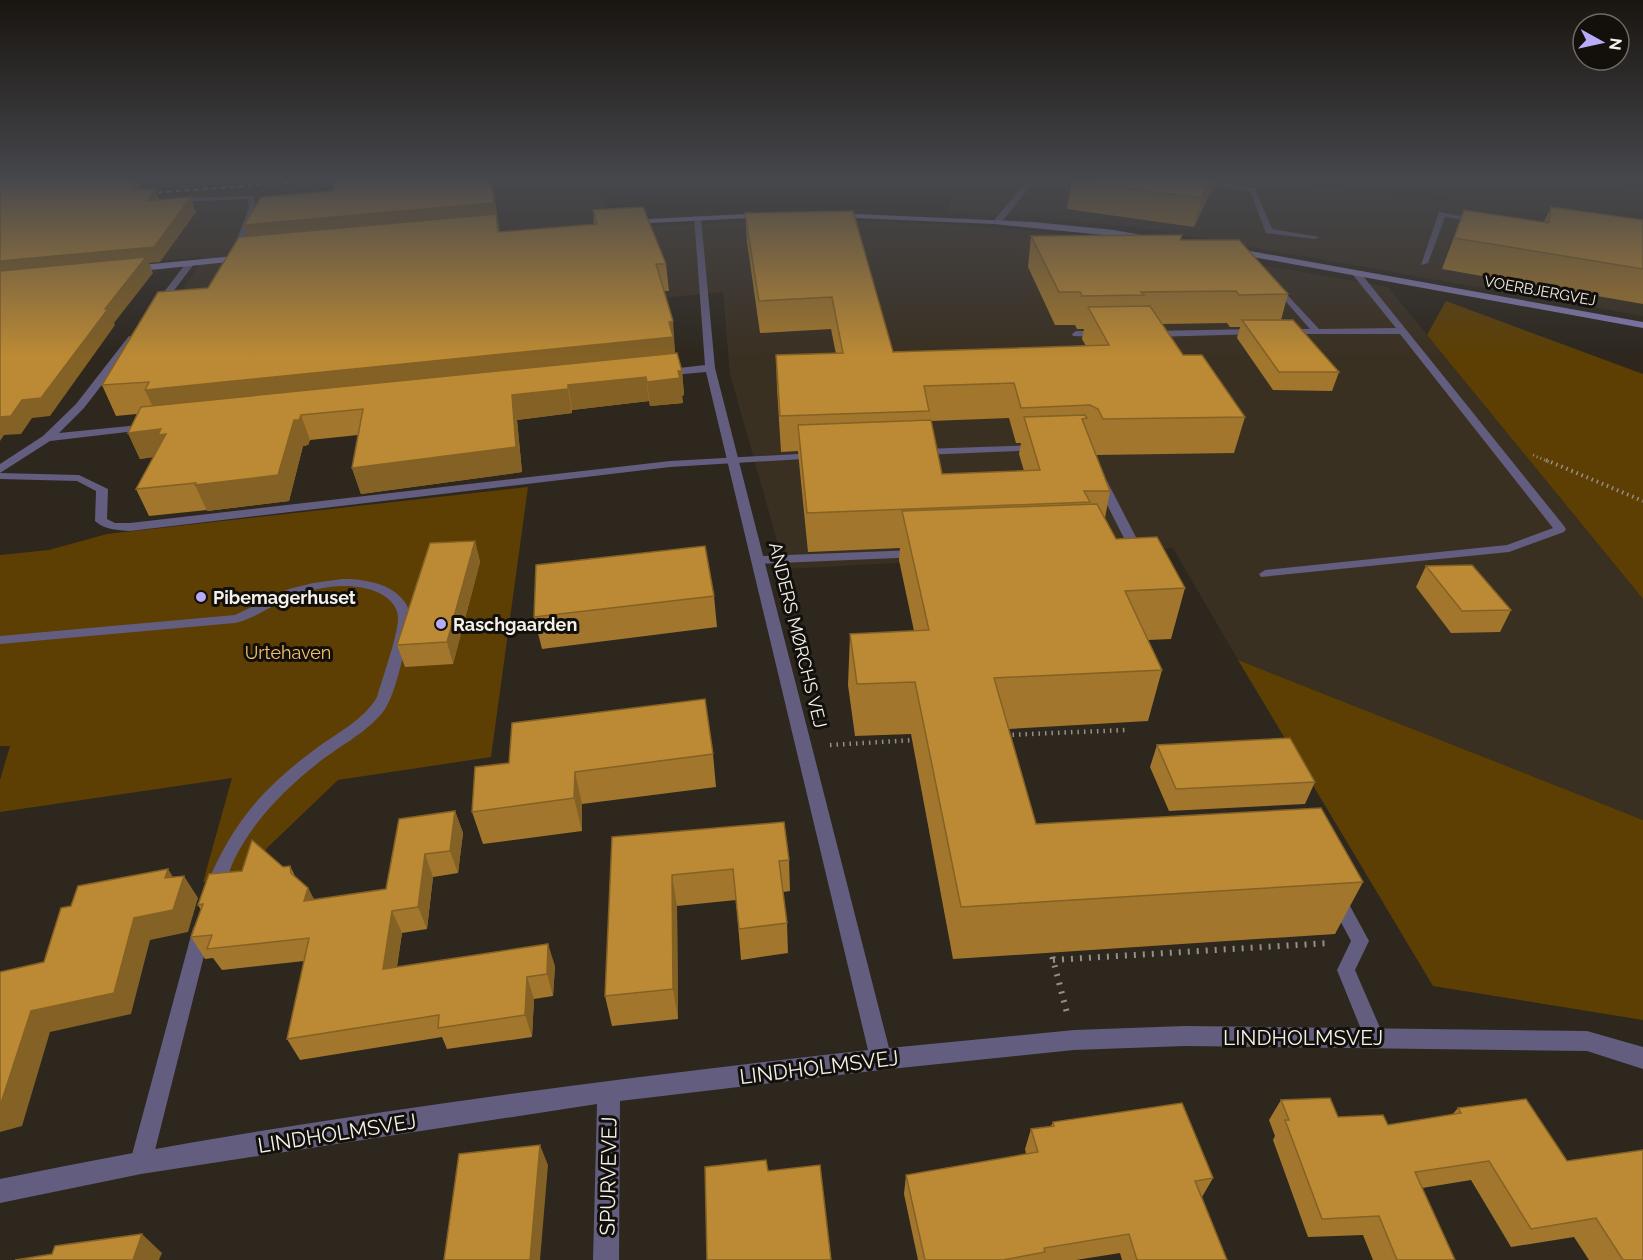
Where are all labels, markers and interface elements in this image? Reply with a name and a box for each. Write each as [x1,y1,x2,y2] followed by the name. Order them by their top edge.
[1571,12,1631,72] north arrow
[1605,37,1626,51] text: N
[1483,272,1597,310] street label: VOERBJERGVEJ
[765,540,831,730] street label: ANDERS MØRCHS VEJ
[213,587,356,608] place label: Pibemagerhuset
[194,590,208,604] marker: Pibemagerhuset
[453,614,577,635] place label: Raschgaarden
[434,617,448,631] marker: Raschgaarden
[245,642,331,663] park label: Urtehaven
[1223,1025,1383,1050] street label: LINDHOLMSVEJ
[738,1045,900,1089] street label: LINDHOLMSVEJ
[256,1108,418,1158] street label: LINDHOLMSVEJ
[594,1116,622,1236] street label: SPURVEVEJ

